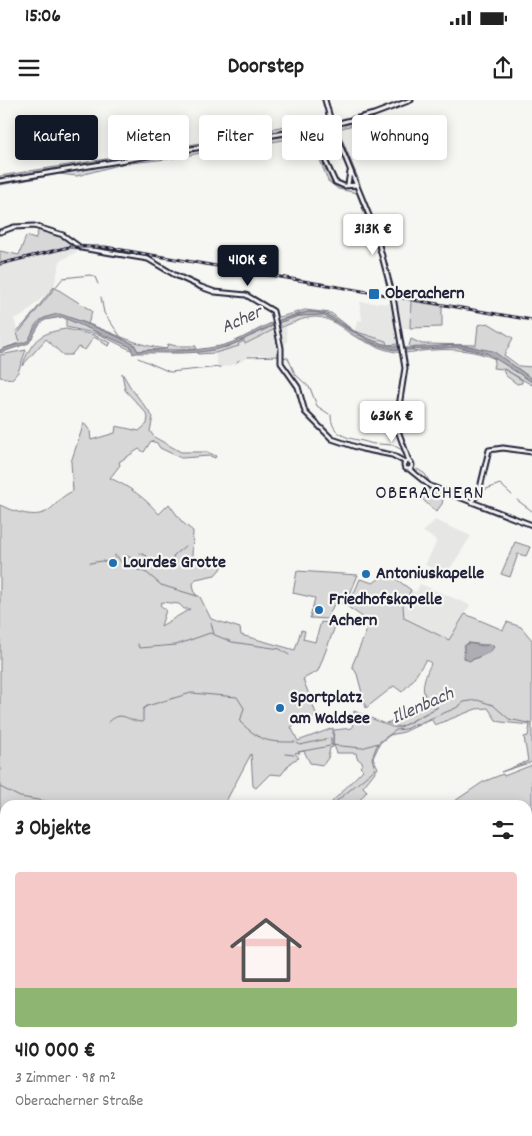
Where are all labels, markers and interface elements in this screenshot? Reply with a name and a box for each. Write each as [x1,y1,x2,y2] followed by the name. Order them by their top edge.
[25,4,61,31] text: 15:06
[228,52,304,83] text: Doorstep
[15,54,43,82] icon: menu
[489,54,517,82] icon: share
[15,115,98,160] chip: Kaufen
[108,115,189,160] chip: Mieten
[199,115,272,160] chip: Filter
[282,115,342,160] chip: Neu
[352,115,447,160] chip: Wohnung
[332,214,414,256] pin: 313K €
[354,218,392,241] text: 313K €
[207,244,289,287] pin: 410K €
[229,249,267,272] text: 410K €
[385,282,465,307] place label: Oberachern
[367,287,381,301] marker: Oberachern
[217,299,269,342] water label: Acher
[351,400,433,443] pin: 636K €
[371,405,413,428] text: 636K €
[375,480,485,508] district label: OBERACHERN
[123,551,226,576] place label: Lourdes Grotte
[107,557,119,569] marker: Lourdes Grotte
[376,562,484,587] place label: Antoniuskapelle
[360,568,372,580] marker: Antoniuskapelle
[329,588,442,634] place label: Friedhofskapelle Achern
[313,604,325,616] marker: Friedhofskapelle Achern
[388,681,460,733] water label: Illenbach
[290,686,370,732] place label: Sportplatz am Waldsee
[274,702,286,714] marker: Sportplatz am Waldsee
[15,815,91,845] text: 3 Objekte
[489,816,517,844] icon: filters
[221,905,311,995] icon: home
[15,1037,95,1067] text: 410 000 €
[15,1067,116,1090] text: 3 Zimmer · 98 m²
[15,1090,143,1113] text: Oberacherner Straße

